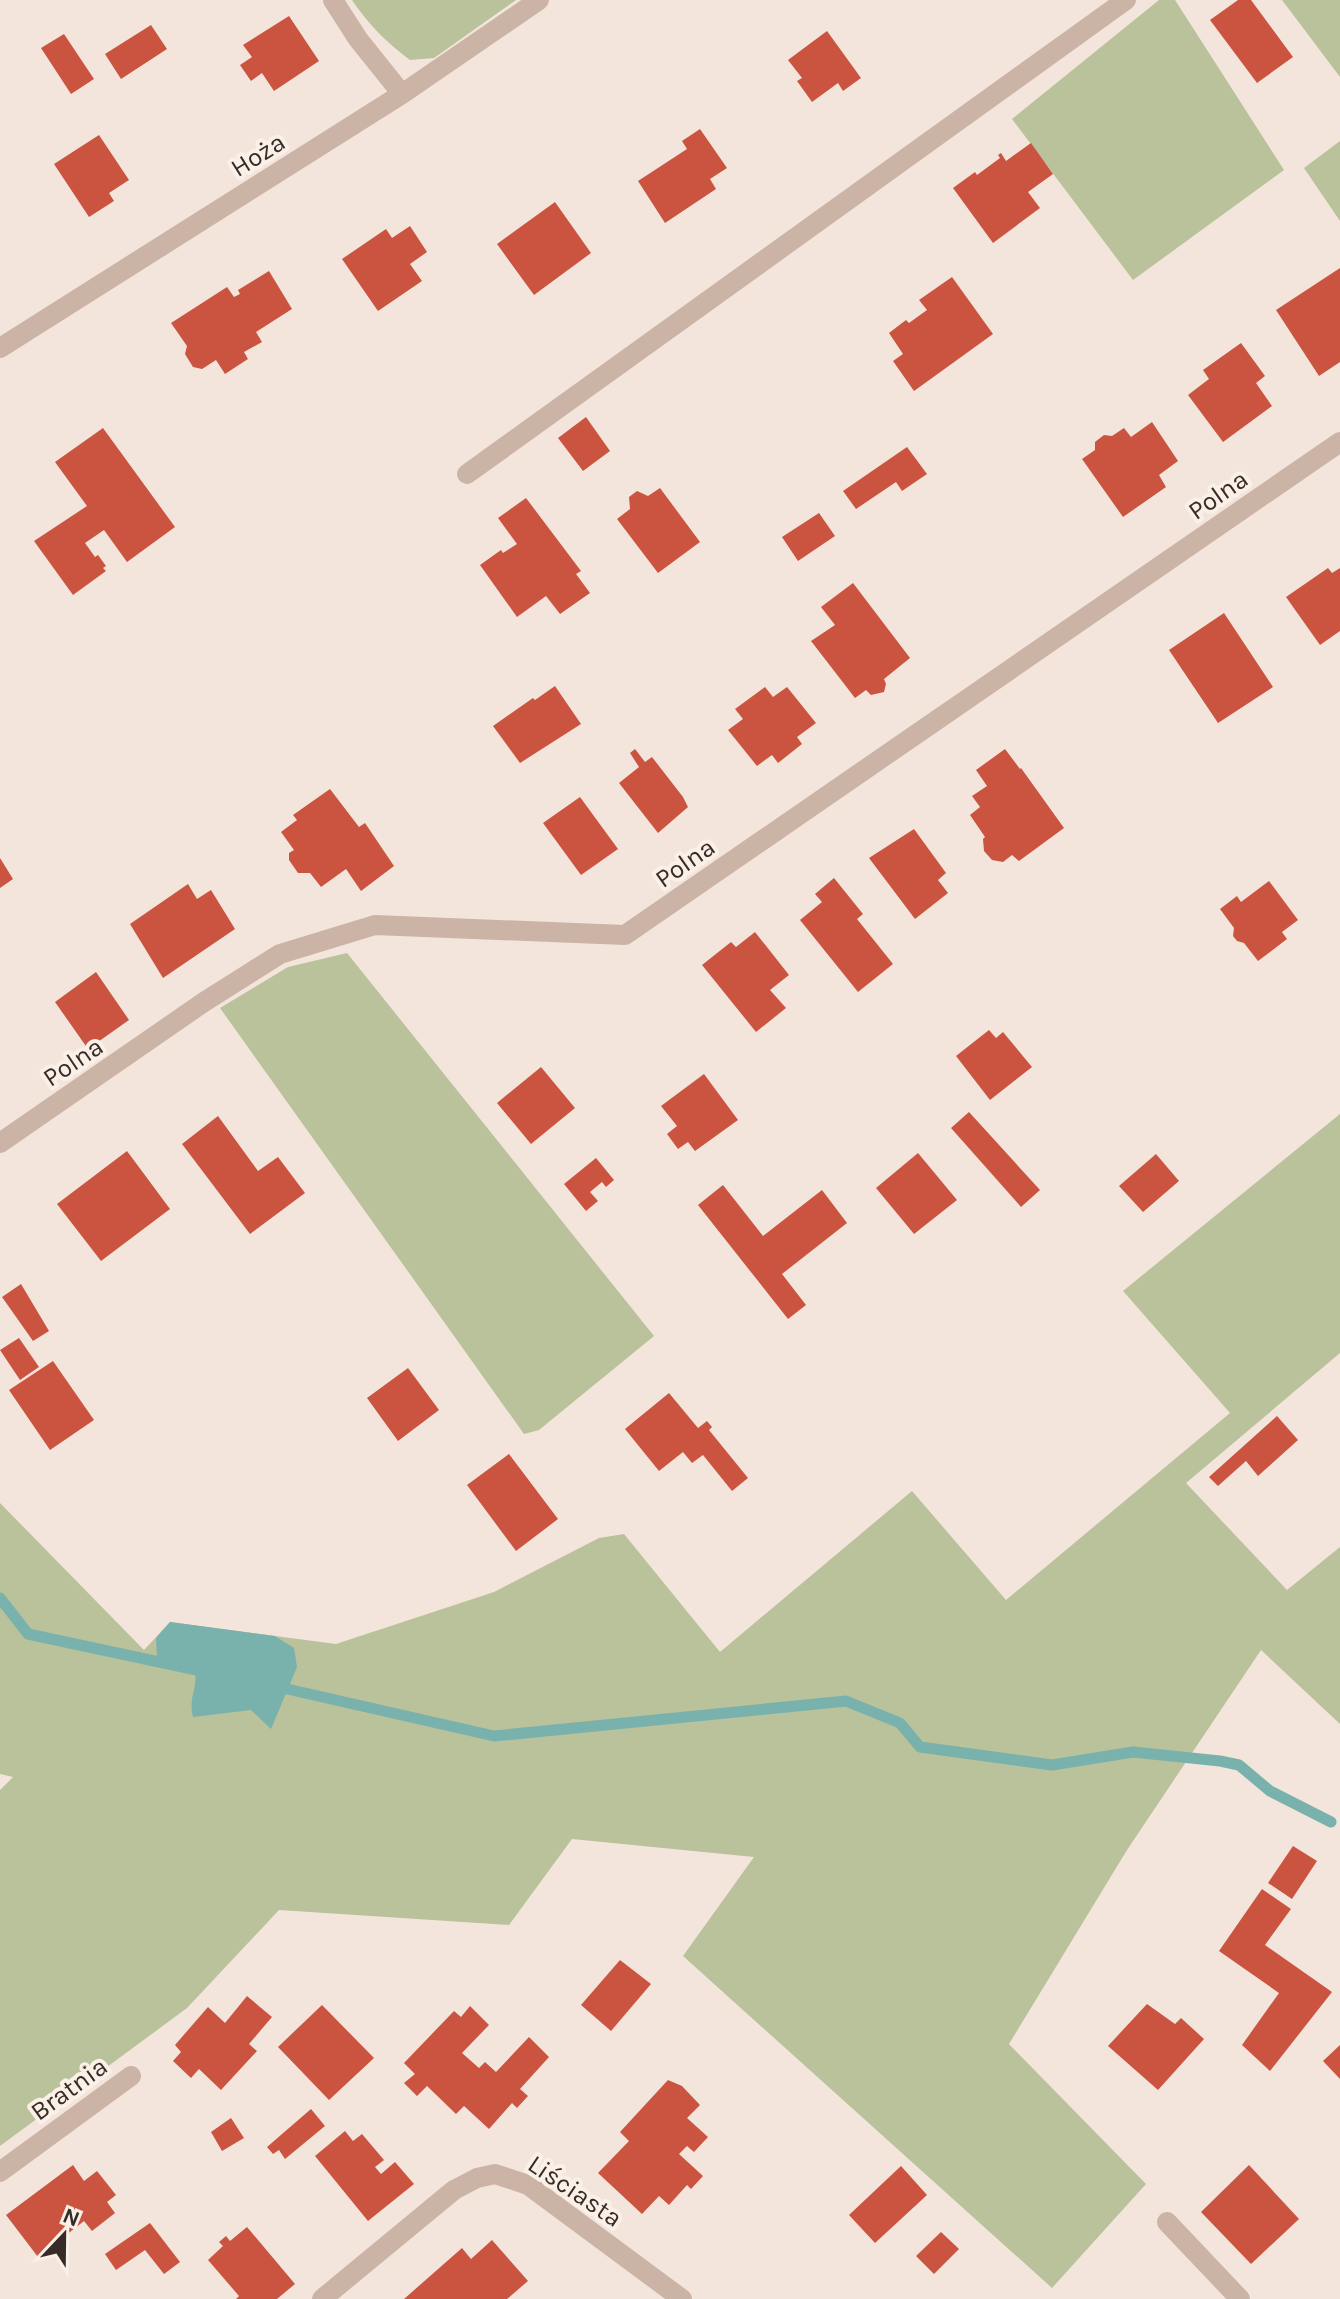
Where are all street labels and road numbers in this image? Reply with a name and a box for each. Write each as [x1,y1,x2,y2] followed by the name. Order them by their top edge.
[225,126,291,184] street label: Hoża
[1182,463,1254,527] street label: Polna
[649,831,721,895] street label: Polna
[37,1031,109,1093] street label: Polna
[25,2051,113,2127] street label: Bratnia
[522,2148,628,2234] street label: Liściasta

